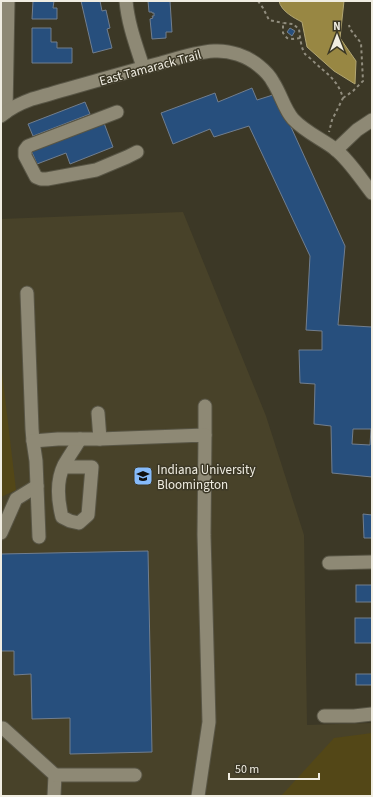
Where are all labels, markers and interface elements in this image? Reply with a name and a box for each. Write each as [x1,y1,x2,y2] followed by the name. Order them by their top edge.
[317,16,357,56] north arrow
[333,19,341,34] text: N
[97,46,203,90] street label: East Tamarack Trail
[157,461,256,494] place label: Indiana University Bloomington
[132,465,154,487] school or university icon: Indiana University Bloomington
[229,755,319,781] scale bar
[235,761,259,778] text: 50 m

